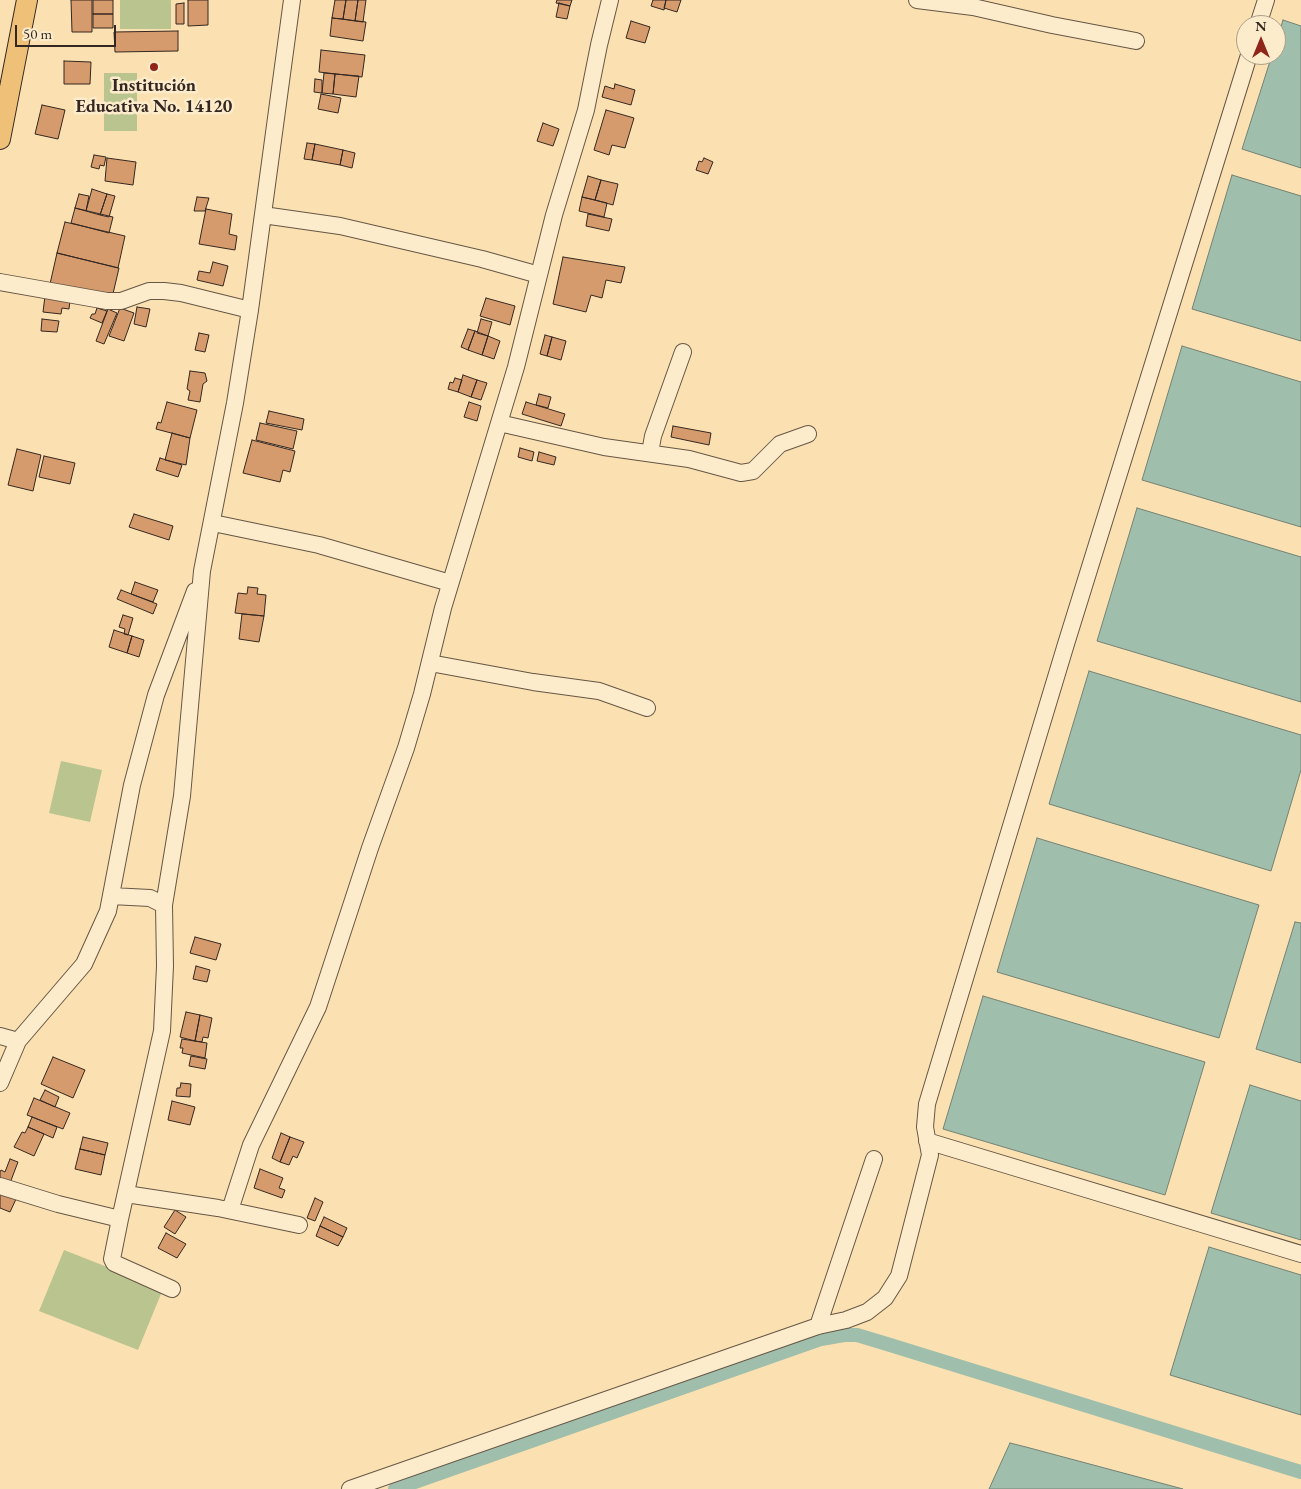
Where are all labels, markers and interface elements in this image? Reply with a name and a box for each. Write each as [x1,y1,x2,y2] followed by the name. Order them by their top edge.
[18,15,119,47] scale bar
[1236,15,1286,65] north arrow
[1255,17,1267,35] text: N
[23,24,52,43] text: 50 m
[148,61,160,73] marker: Institución Educativa No. 14120
[76,75,232,118] place label: Institución Educativa No. 14120

